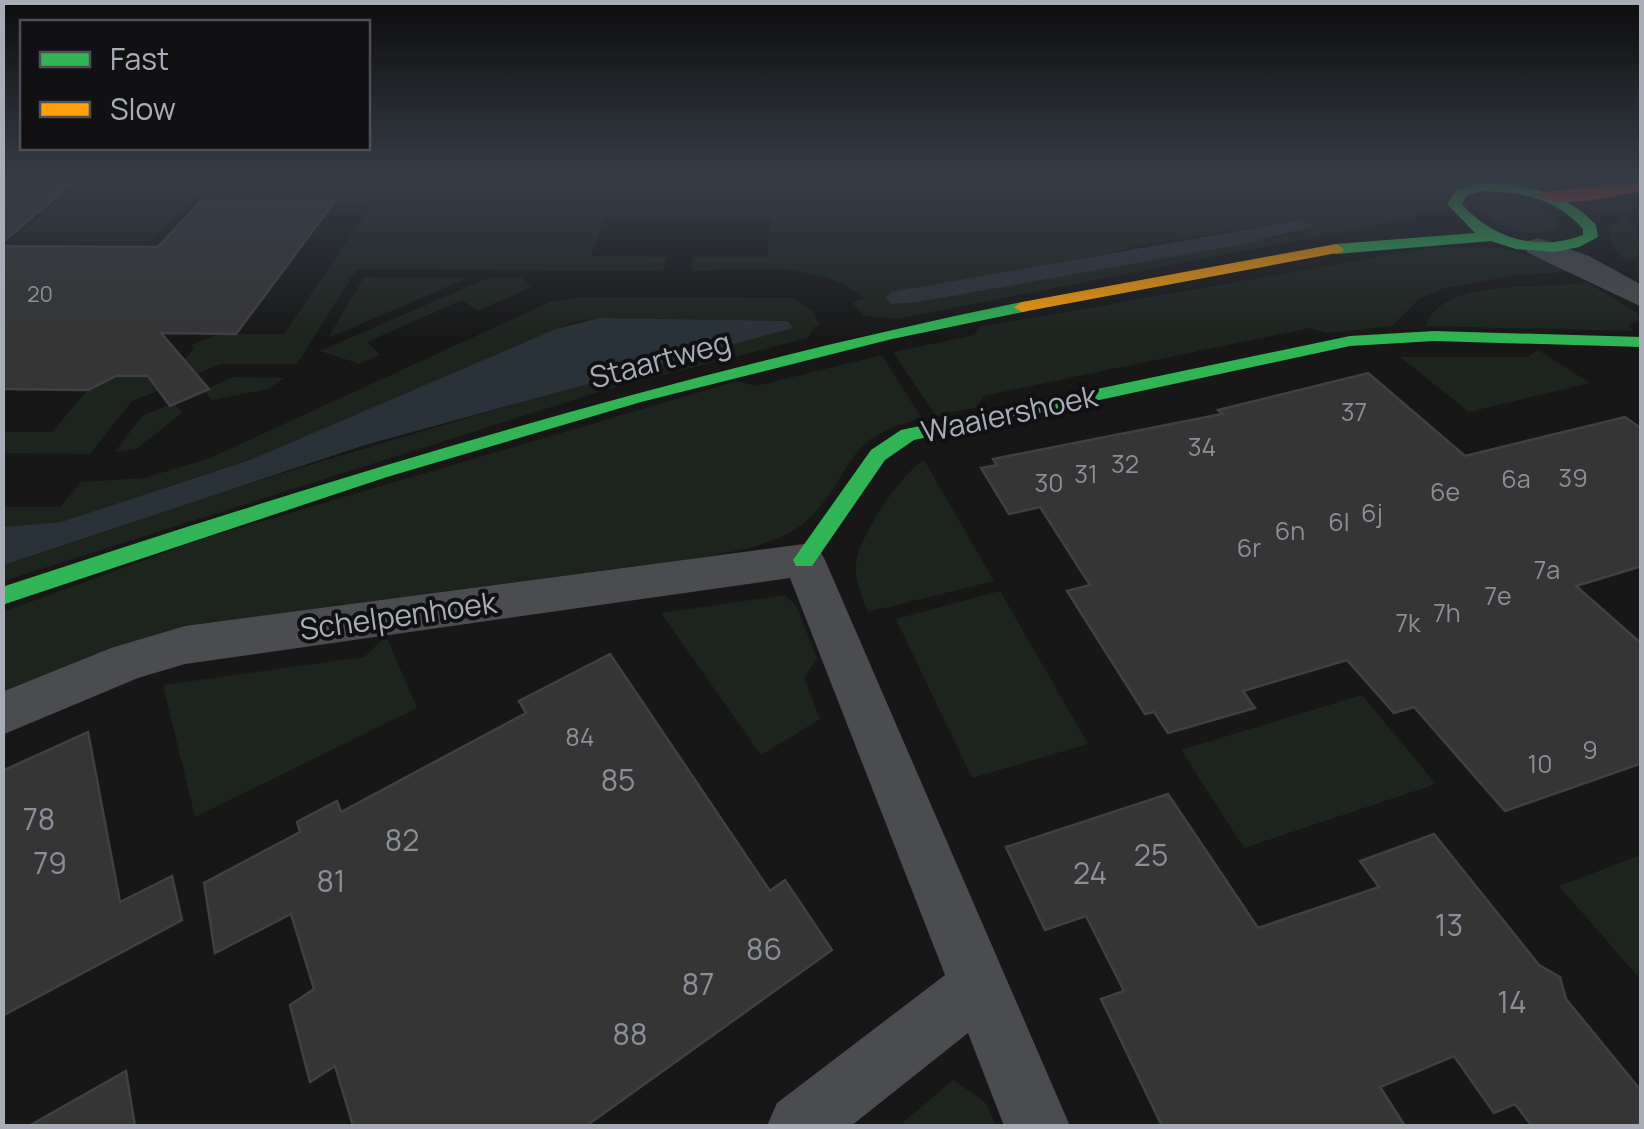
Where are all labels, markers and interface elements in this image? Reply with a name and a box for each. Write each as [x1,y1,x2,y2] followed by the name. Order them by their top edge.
[20,20,370,150] legend
[110,38,169,79] text: Fast
[110,88,176,129] text: Slow
[27,279,53,309] house number: 20
[585,321,735,397] street label: Staartweg
[917,374,1102,452] street label: Waaiershoek
[1341,394,1367,429] house number: 37
[1188,429,1216,464] house number: 34
[1111,446,1139,481] house number: 32
[1074,456,1098,491] house number: 31
[1558,460,1588,495] house number: 39
[1501,461,1531,496] house number: 6a
[1034,465,1064,500] house number: 30
[1430,474,1460,509] house number: 6e
[1361,495,1383,530] house number: 6j
[1328,504,1350,539] house number: 6l
[1275,513,1305,548] house number: 6n
[1237,530,1261,565] house number: 6r
[1534,552,1560,587] house number: 7a
[1484,578,1512,613] house number: 7e
[297,581,500,649] street label: Schelpenhoek
[1433,595,1461,630] house number: 7h
[1396,605,1421,640] house number: 7k
[565,719,595,754] house number: 84
[1582,732,1598,767] house number: 9
[1527,746,1553,781] house number: 10
[601,759,635,800] house number: 85
[23,798,55,839] house number: 78
[385,819,419,860] house number: 82
[1134,834,1168,875] house number: 25
[33,842,67,883] house number: 79
[1073,852,1107,893] house number: 24
[316,860,346,901] house number: 81
[1435,904,1463,945] house number: 13
[746,928,782,969] house number: 86
[682,963,714,1004] house number: 87
[1497,981,1527,1022] house number: 14
[613,1013,647,1054] house number: 88

